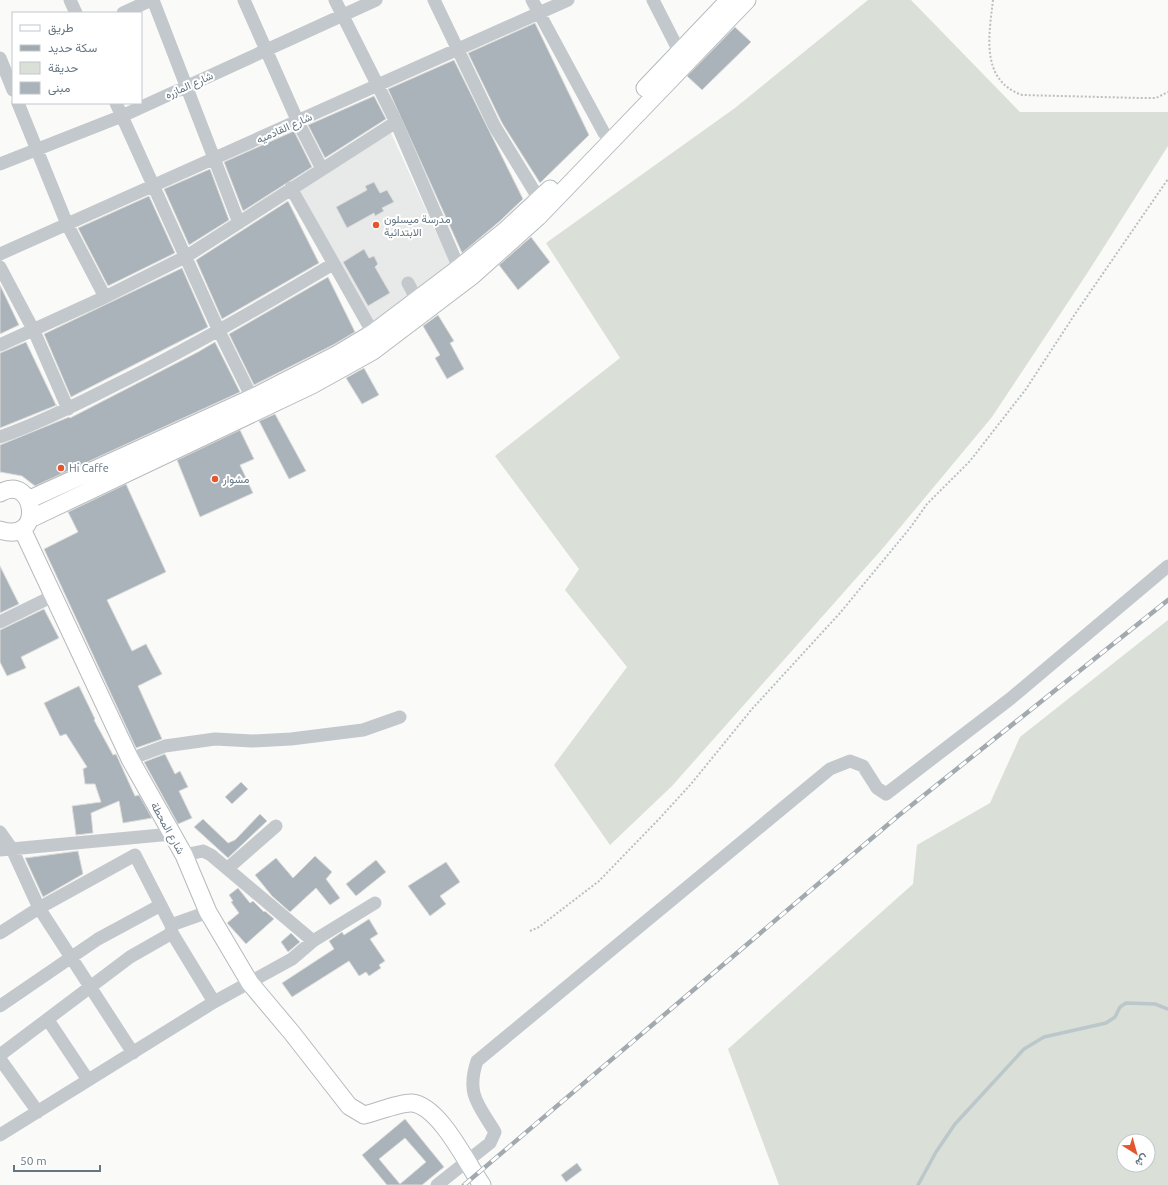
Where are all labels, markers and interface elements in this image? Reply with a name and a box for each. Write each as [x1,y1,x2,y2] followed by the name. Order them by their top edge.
[12,12,142,104] legend
[48,21,74,36] text: طريق
[48,41,97,55] text: سكة حديد
[48,61,78,75] text: حديقة
[163,69,216,103] street label: شارع المازره
[48,81,70,96] text: مبنى
[254,110,315,147] street label: شارع القادميه
[384,213,451,239] place label: مدرسة ميسلون الابتدائية
[371,220,381,230] marker: مدرسة ميسلون الابتدائية
[69,462,109,474] place label: Hi Caffe
[56,463,66,473] marker: Hi Caffe
[222,473,249,486] place label: مشوار
[210,474,220,484] marker: مشوار
[147,800,187,857] street label: شارع المحطة
[1116,1133,1156,1173] north arrow
[14,1147,100,1173] scale bar
[1133,1151,1151,1170] text: ش
[20,1154,47,1167] text: 50 m

